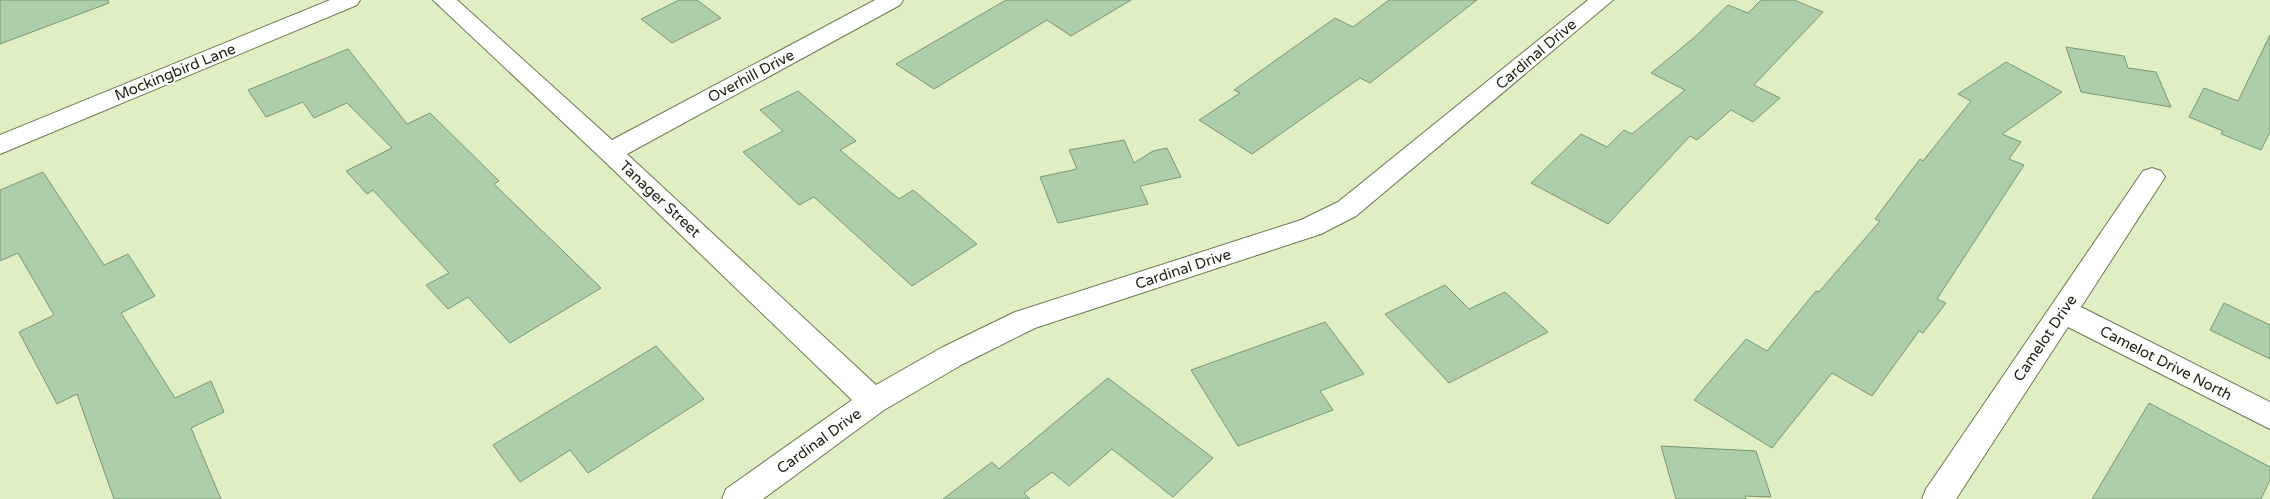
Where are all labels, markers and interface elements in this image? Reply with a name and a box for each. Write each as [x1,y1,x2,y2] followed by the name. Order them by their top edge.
[1492,15,1580,93] street label: Cardinal Drive
[112,40,238,104] street label: Mockingbird Lane
[705,46,797,106] street label: Overhill Drive
[616,157,705,241] street label: Tanager Street
[1133,245,1233,293] street label: Cardinal Drive
[2009,291,2081,385] street label: Camelot Drive
[2097,322,2235,404] street label: Camelot Drive North
[773,404,865,478] street label: Cardinal Drive

